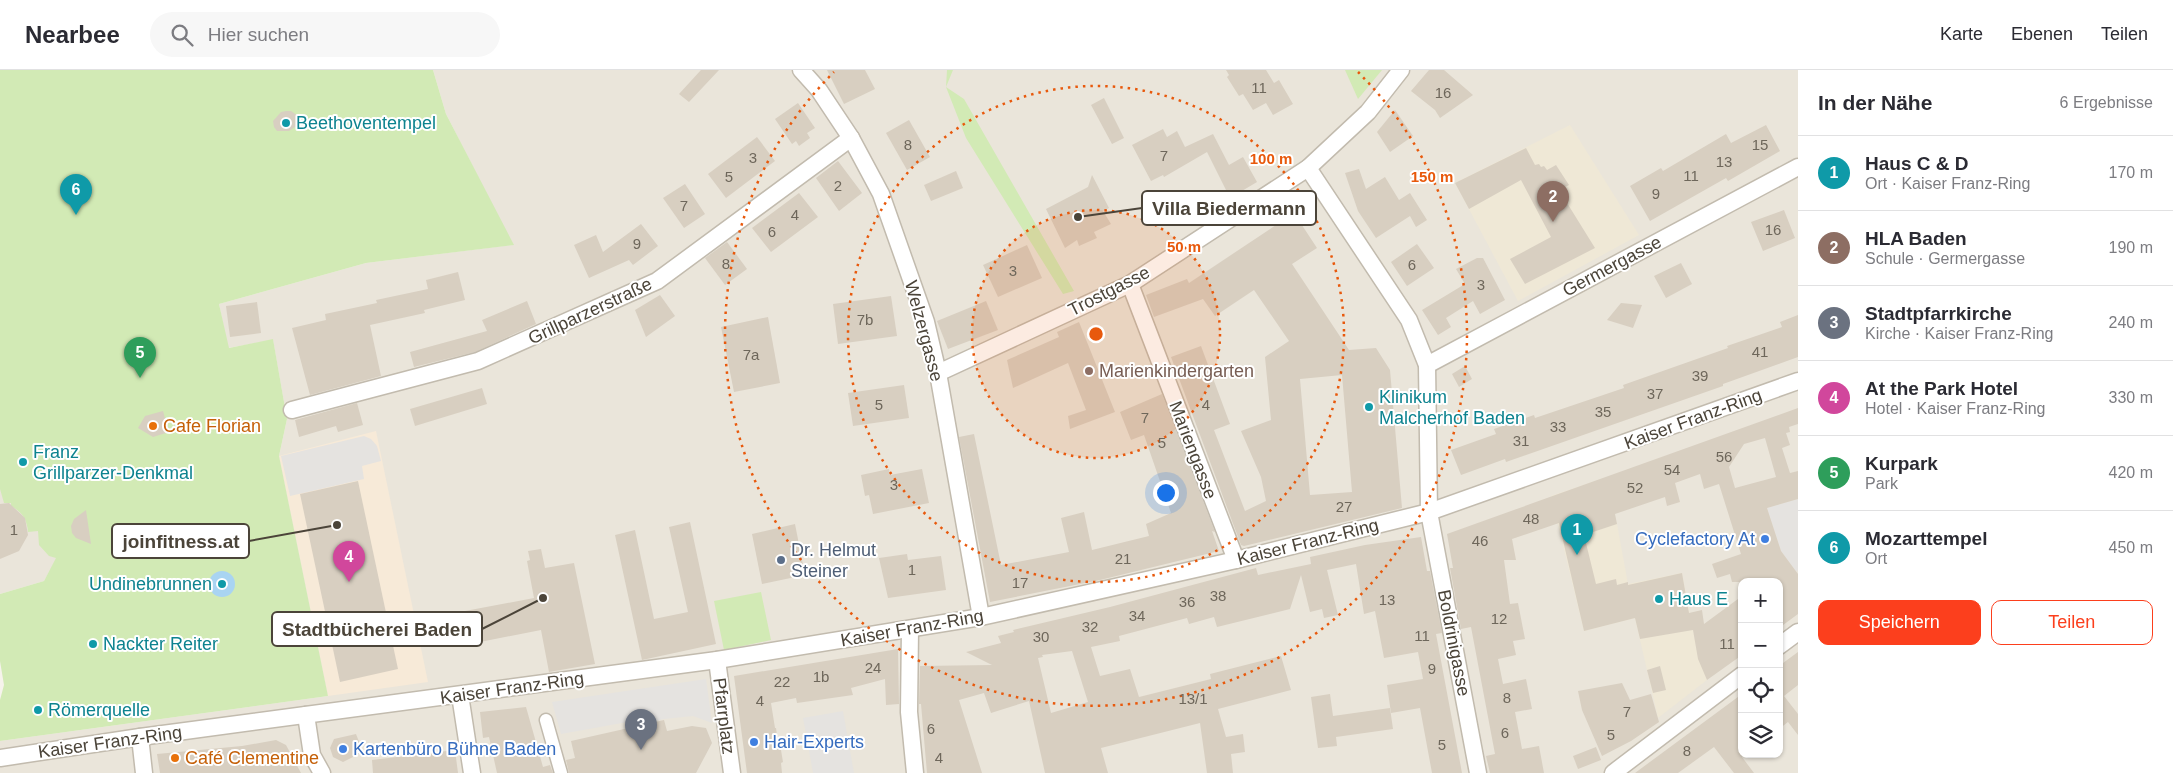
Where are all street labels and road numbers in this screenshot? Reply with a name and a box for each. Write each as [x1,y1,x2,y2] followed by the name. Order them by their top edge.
[1559,232,1665,300] street label: Germergasse
[1065,262,1153,320] street label: Trostgasse
[525,274,655,348] street label: Grillparzerstraße
[901,278,947,384] street label: Welzergasse
[1621,385,1765,453] street label: Kaiser Franz-Ring
[1165,398,1221,502] street label: Mariengasse
[1235,515,1381,569] street label: Kaiser Franz-Ring
[1434,588,1474,698] street label: Boldrinigasse
[839,606,985,650] street label: Kaiser Franz-Ring
[439,668,585,708] street label: Kaiser Franz-Ring
[709,677,739,755] street label: Pfarrplatz
[37,722,183,762] street label: Kaiser Franz-Ring

